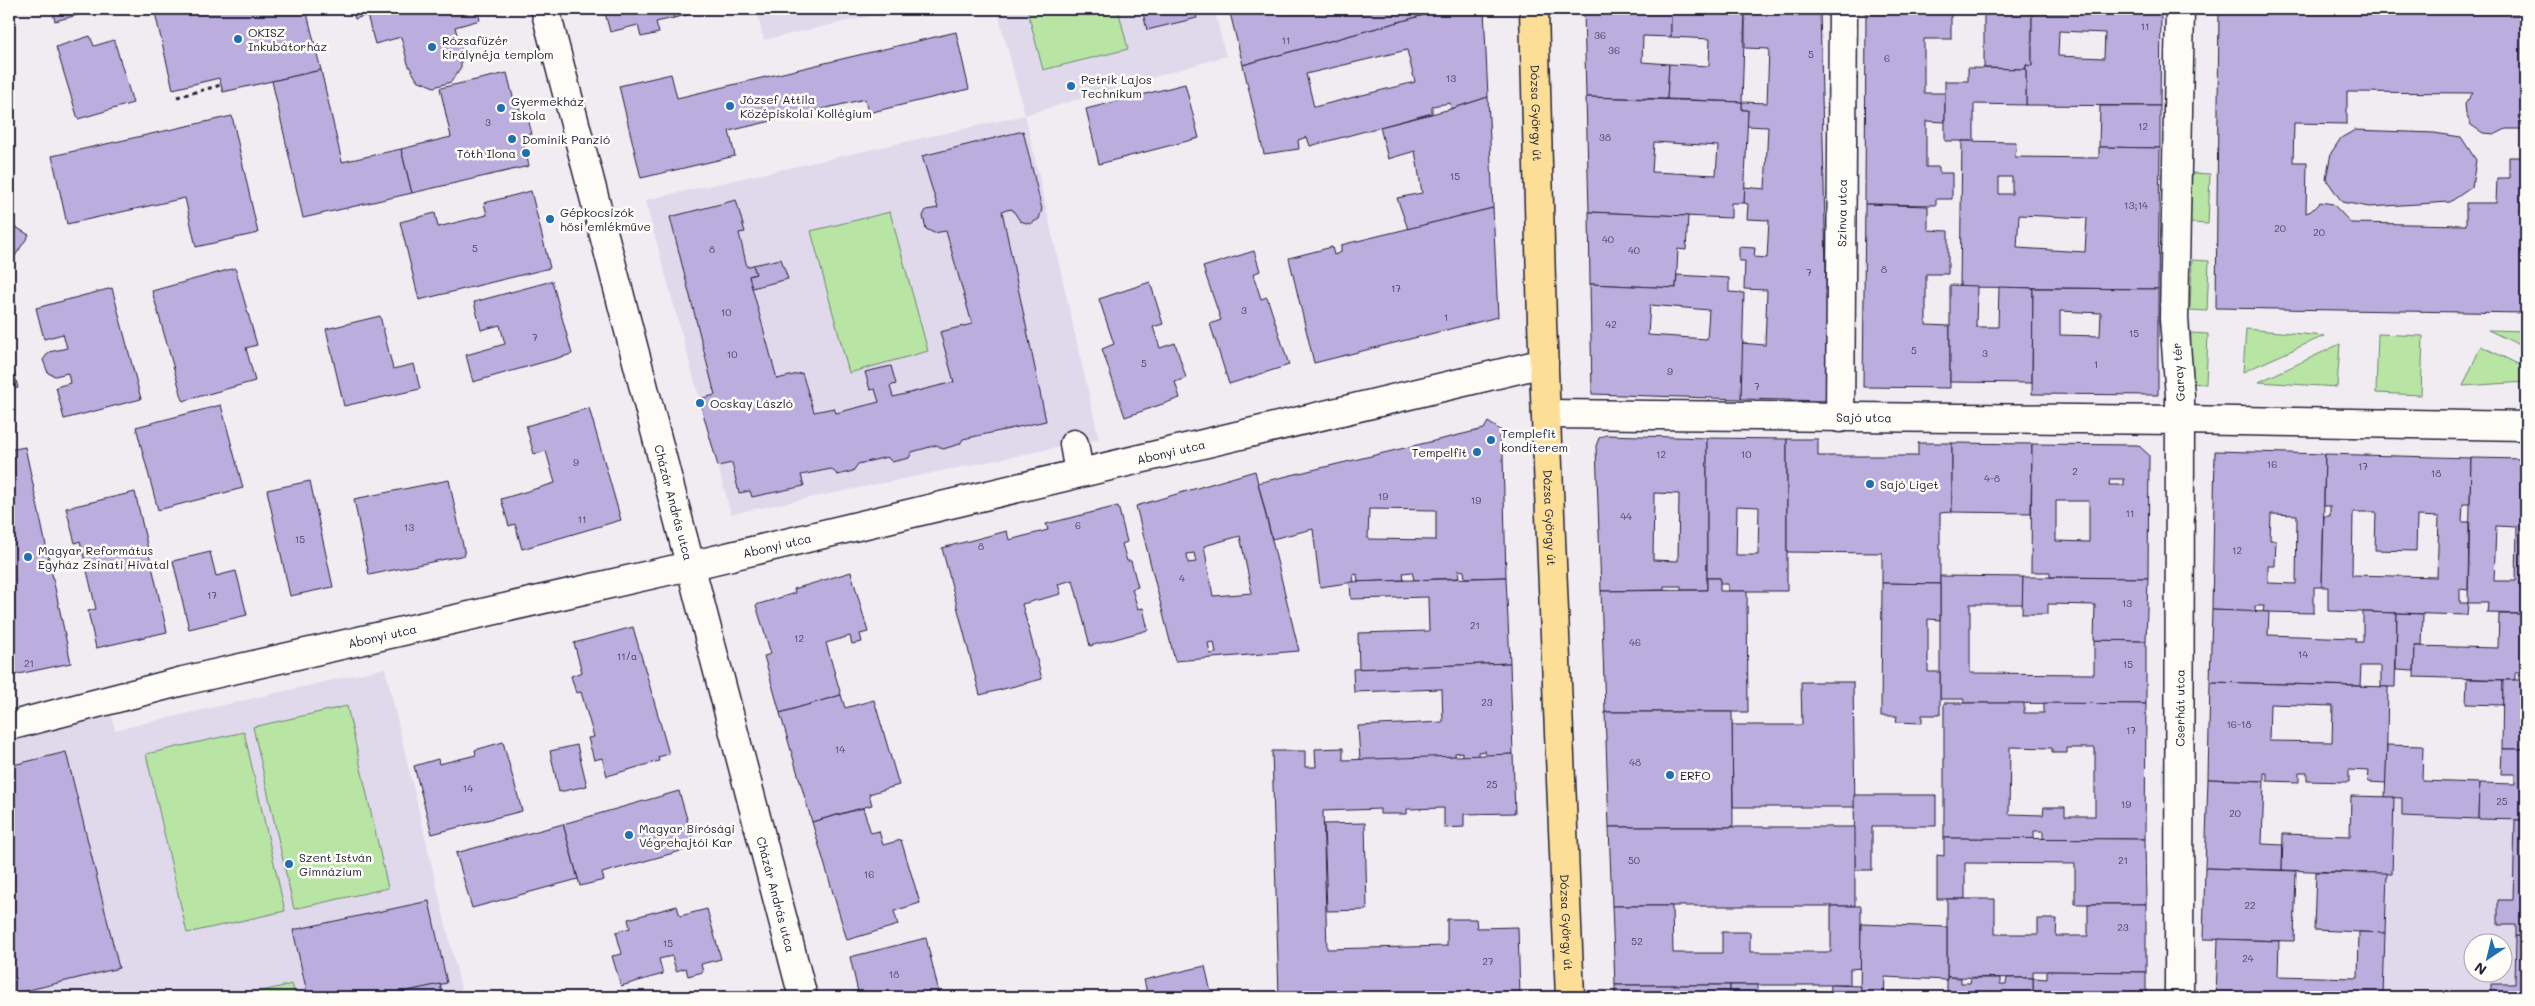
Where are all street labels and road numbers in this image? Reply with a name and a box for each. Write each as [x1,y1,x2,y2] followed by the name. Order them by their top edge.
[1527,65,1546,161] street label: Dózsa György út
[1833,179,1850,247] street label: Szinva utca
[2168,342,2188,402] street label: Garay tér
[1836,409,1892,425] street label: Sajó utca
[1135,436,1207,467] street label: Abonyi utca
[651,443,697,562] street label: Cházár András utca
[1540,469,1560,566] street label: Dózsa György út
[741,529,813,561] street label: Abonyi utca
[346,620,418,651] street label: Abonyi utca
[2171,669,2188,747] street label: Cserhát utca
[753,835,799,954] street label: Cházár András utca
[1557,874,1577,971] street label: Dózsa György út

